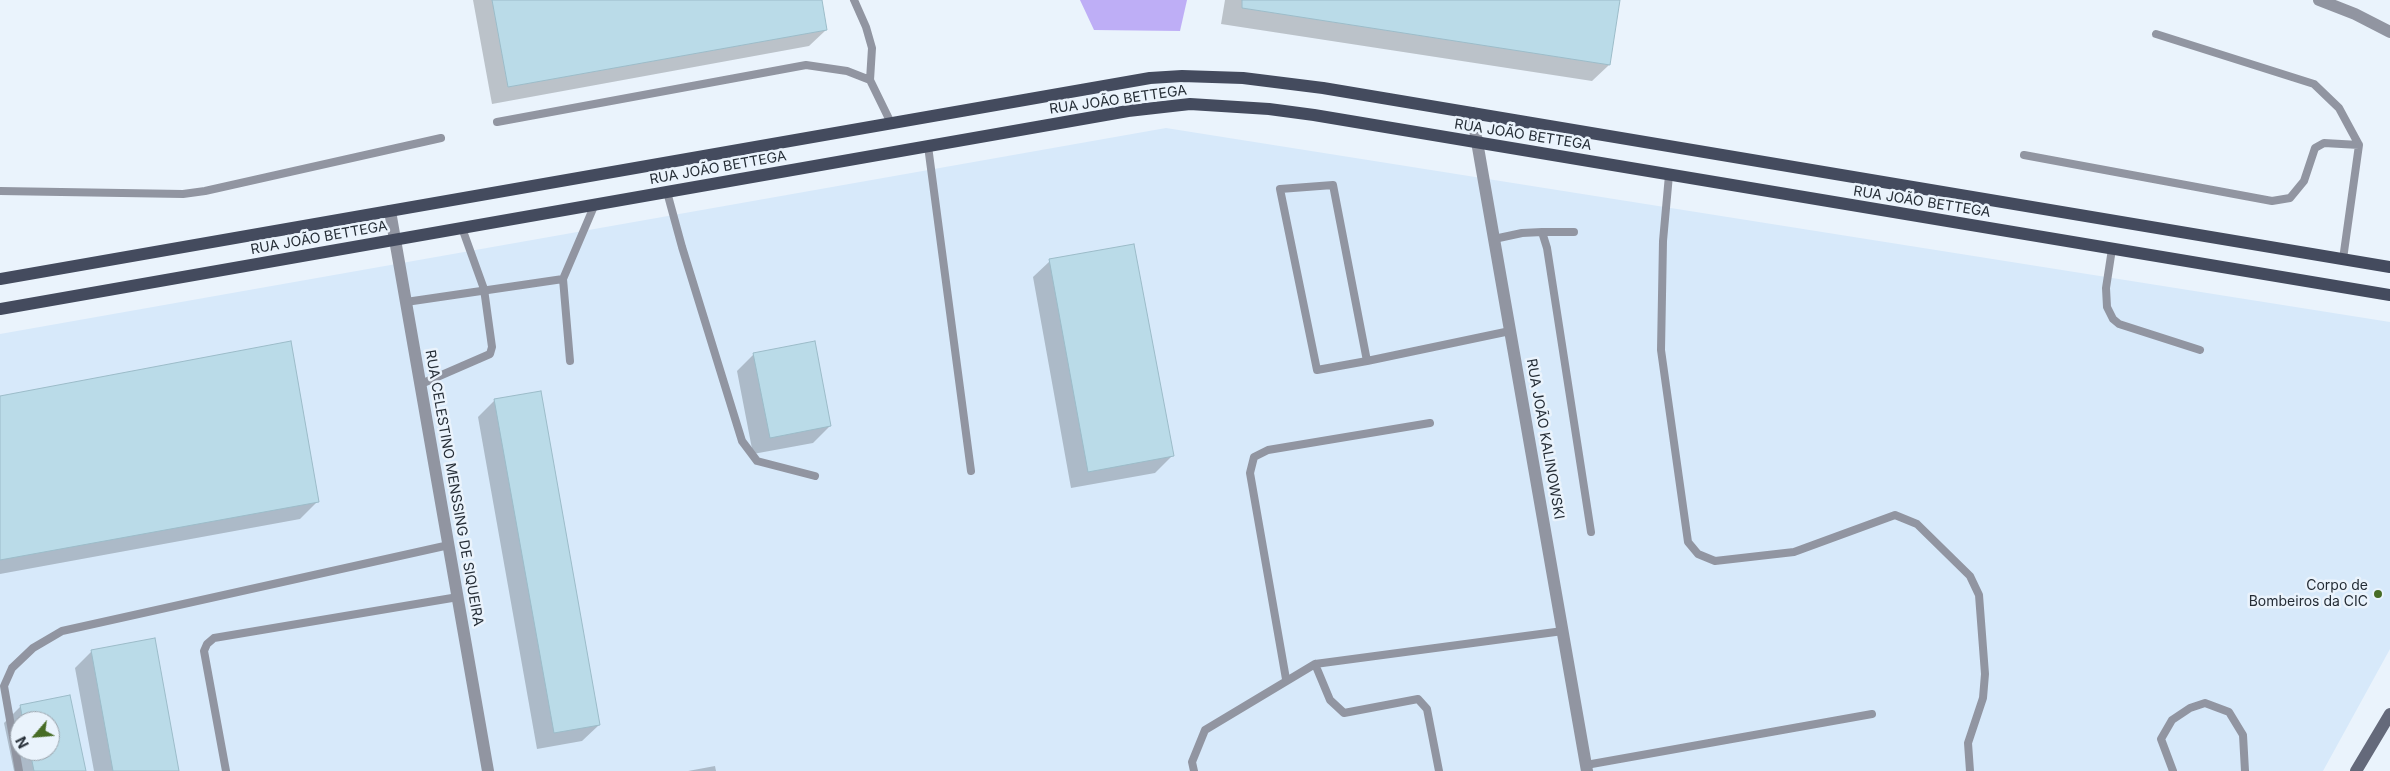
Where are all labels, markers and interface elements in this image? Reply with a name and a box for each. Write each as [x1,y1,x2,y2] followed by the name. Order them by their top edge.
[1048,82,1188,118] street label: RUA JOÃO BETTEGA
[1453,116,1593,154] street label: RUA JOÃO BETTEGA
[648,148,788,188] street label: RUA JOÃO BETTEGA
[1852,183,1992,221] street label: RUA JOÃO BETTEGA
[249,218,389,258] street label: RUA JOÃO BETTEGA
[421,349,487,627] street label: RUA CELESTINO MENSSING DE SIQUEIRA
[1523,357,1567,521] street label: RUA JOÃO KALINOWSKI
[2249,578,2368,610] place label: Corpo de Bombeiros da CIC
[2372,588,2384,600] marker: Corpo de Bombeiros da CIC
[10,711,60,761] north arrow
[12,734,32,751] text: N

